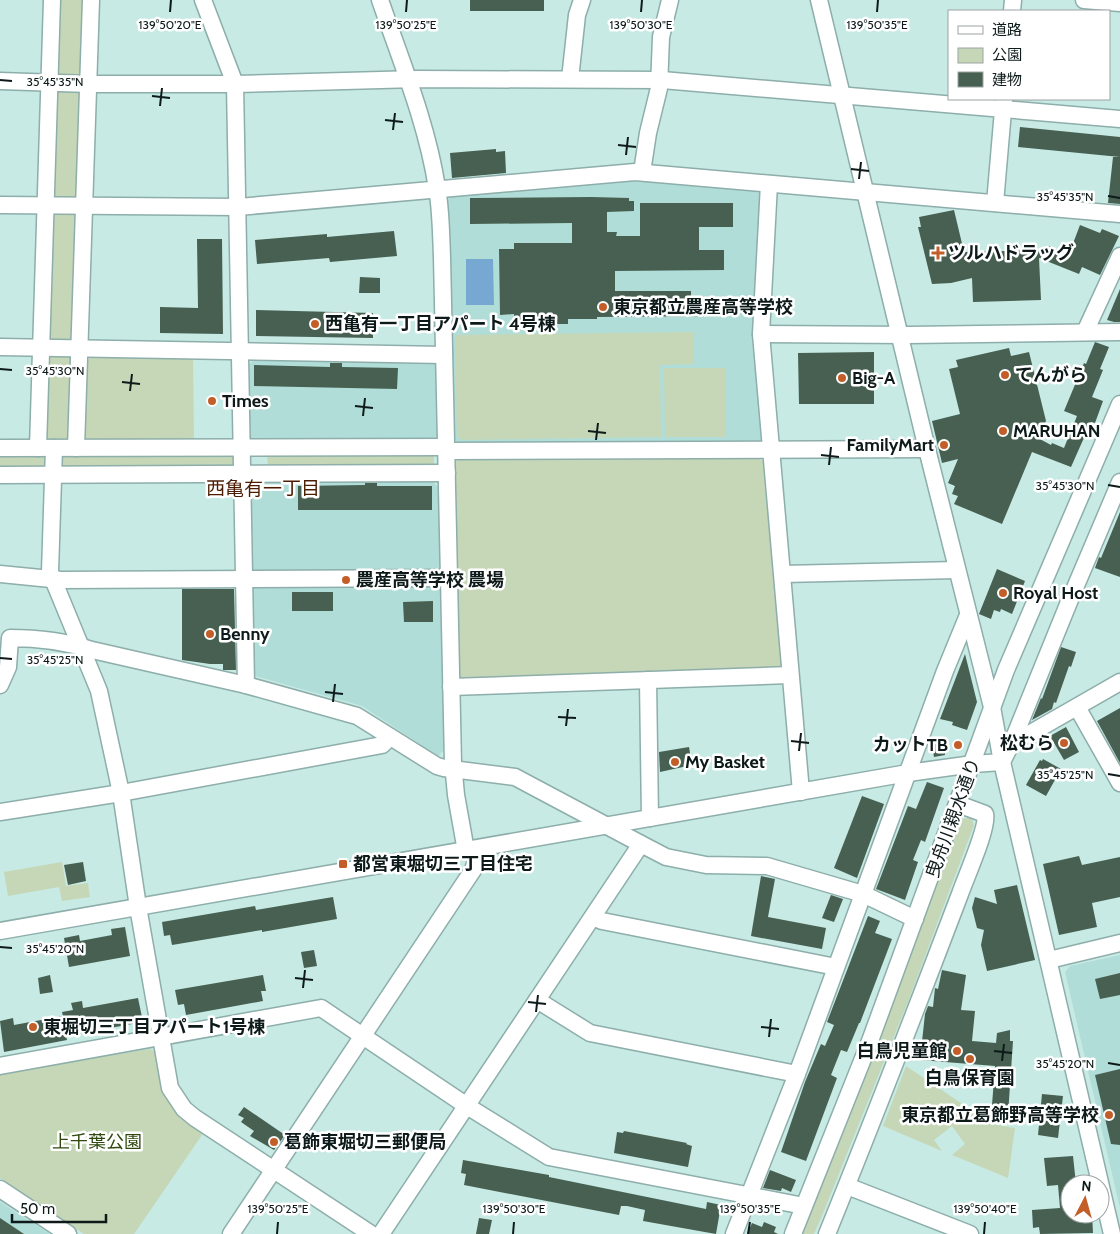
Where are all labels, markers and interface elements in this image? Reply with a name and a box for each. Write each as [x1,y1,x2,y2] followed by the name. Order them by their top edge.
[948,10,1110,100] legend
[139,17,202,32] text: 139°50'20"E
[376,17,437,32] text: 139°50'25"E
[609,17,673,32] text: 139°50'30"E
[846,17,908,32] text: 139°50'35"E
[992,21,1022,39] text: 道路
[992,46,1022,64] text: 公園
[992,71,1022,89] text: 建物
[27,74,83,89] text: 35°45'35"N
[1037,189,1093,204] text: 35°45'35"N
[948,242,1074,264] place label: ツルハドラッグ
[932,247,944,259] marker: ツルハドラッグ
[613,296,793,318] place label: 東京都立農産高等学校
[597,301,609,313] marker: 東京都立農産高等学校
[325,313,556,335] place label: 西亀有一丁目アパート 4号棟
[309,318,321,330] marker: 西亀有一丁目アパート 4号棟
[26,363,84,378] text: 35°45'30"N
[1015,364,1087,386] place label: てんがら
[852,367,896,389] place label: Big-A
[999,369,1011,381] marker: てんがら
[836,372,848,384] marker: Big-A
[222,390,269,412] place label: Times
[206,395,218,407] marker: Times
[1013,420,1101,442] place label: MARUHAN
[997,425,1009,437] marker: MARUHAN
[847,434,934,456] place label: FamilyMart
[938,439,950,451] marker: FamilyMart
[206,477,320,500] district label: 西亀有一丁目
[1036,478,1094,493] text: 35°45'30"N
[356,569,504,591] place label: 農産高等学校 農場
[340,574,352,586] marker: 農産高等学校 農場
[1013,582,1098,604] place label: Royal Host
[997,587,1009,599] marker: Royal Host
[220,623,270,645] place label: Benny
[204,628,216,640] marker: Benny
[27,652,83,667] text: 35°45'25"N
[1000,732,1054,754] place label: 松むら
[873,734,948,756] place label: カットTB
[1058,737,1070,749] marker: 松むら
[952,739,964,751] marker: カットTB
[685,751,765,773] place label: My Basket
[921,755,985,881] street label: 曳舟川親水通り
[669,756,681,768] marker: My Basket
[1037,767,1093,782] text: 35°45'25"N
[353,853,533,875] place label: 都営東堀切三丁目住宅
[337,858,349,870] marker: 都営東堀切三丁目住宅
[26,941,84,956] text: 35°45'20"N
[43,1016,265,1038] place label: 東堀切三丁目アパート1号棟
[27,1021,39,1033] marker: 東堀切三丁目アパート1号棟
[857,1040,947,1062] place label: 白鳥児童館
[951,1045,963,1057] marker: 白鳥児童館
[964,1053,976,1065] marker: 白鳥保育園
[1036,1056,1094,1071] text: 35°45'20"N
[925,1067,1015,1089] place label: 白鳥保育園
[901,1104,1099,1126] place label: 東京都立葛飾野高等学校
[1103,1109,1115,1121] marker: 東京都立葛飾野高等学校
[52,1131,142,1153] park label: 上千葉公園
[284,1131,446,1153] place label: 葛飾東堀切三郵便局
[268,1136,280,1148] marker: 葛飾東堀切三郵便局
[1060,1174,1110,1224] north arrow
[1080,1177,1092,1196] text: N
[12,1192,106,1224] scale bar
[20,1200,55,1218] text: 50 m
[248,1201,309,1216] text: 139°50'25"E
[482,1201,546,1216] text: 139°50'30"E
[719,1201,781,1216] text: 139°50'35"E
[953,1201,1017,1216] text: 139°50'40"E

